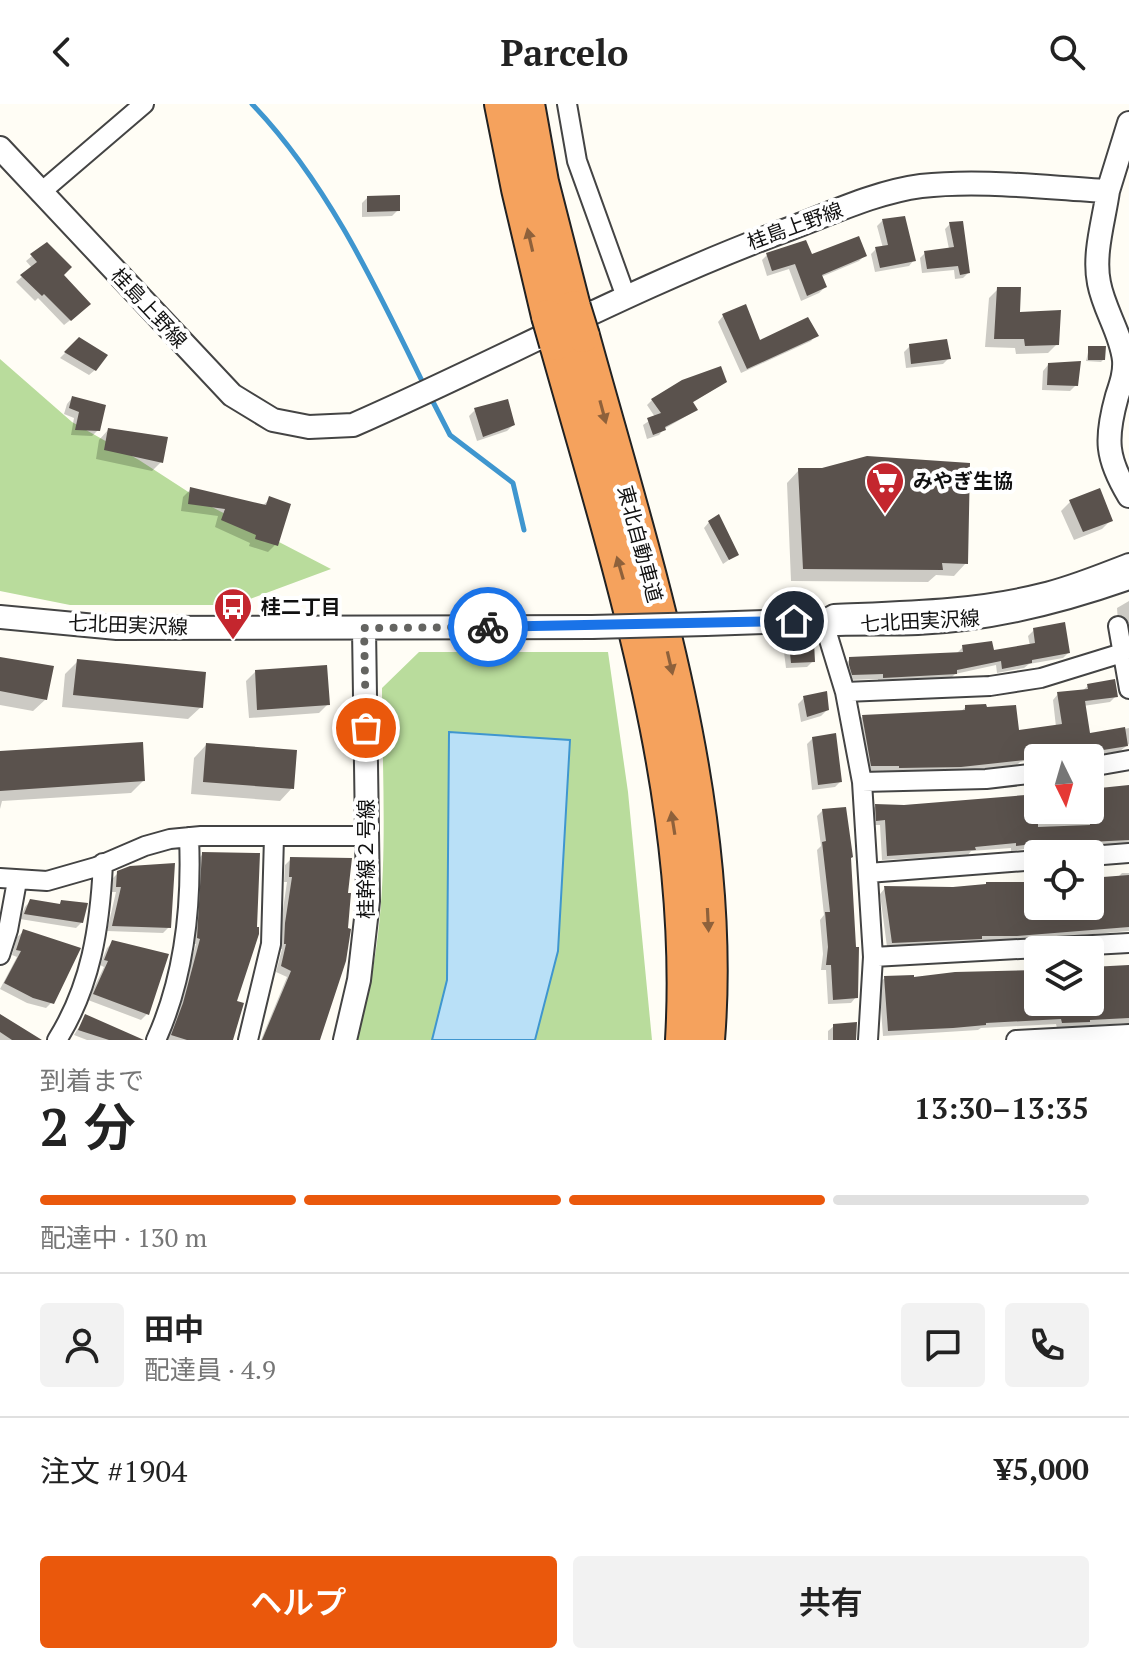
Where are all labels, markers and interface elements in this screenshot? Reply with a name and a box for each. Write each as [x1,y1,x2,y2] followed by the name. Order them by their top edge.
[501,29,628,76] text: Parcelo
[40,30,84,74] icon: back
[1045,30,1089,74] icon: search
[743,196,846,255] street label: 桂島上野線
[523,227,536,252] one-way arrow
[105,262,193,353] street label: 桂島上野線
[598,399,610,424] one-way arrow
[864,460,906,515] supermarket icon: みやぎ生協
[913,467,1013,494] place label: みやぎ生協
[612,482,669,605] street label: 東北自動車道
[613,556,625,581] one-way arrow
[212,586,254,641] bus stop icon: 桂二丁目
[448,587,528,667] courier
[760,587,828,655] pin
[261,593,341,620] place label: 桂二丁目
[772,599,816,643] icon: home
[859,604,981,637] street label: 七北田実沢線
[466,605,510,649] icon: bike
[68,609,188,640] street label: 七北田実沢線
[665,650,677,675] one-way arrow
[332,694,400,762] pin
[344,706,388,750] icon: bag
[1024,744,1104,824] north arrow
[1024,744,1104,1016] map controls
[352,799,379,919] street label: 桂幹線２号線
[667,810,679,835] one-way arrow
[1024,840,1104,920] button: locate
[702,908,715,933] one-way arrow
[1024,936,1104,1016] button: layers
[40,1063,144,1097] text: 到着まで
[914,1088,1089,1128] text: 13:30–13:35
[40,1092,135,1161] text: 2 分
[40,1220,207,1254] text: 配達中 · 130 m
[40,1303,124,1387] button: person
[901,1303,985,1387] button: chat
[1005,1303,1089,1387] button: phone
[144,1309,204,1349] text: 田中
[144,1352,276,1386] text: 配達員 · 4.9
[995,1449,1089,1489] text: ¥5,000
[40,1451,187,1491] text: 注文 #1904
[40,1556,557,1648] button: ヘルプ
[573,1556,1089,1648] button: 共有

